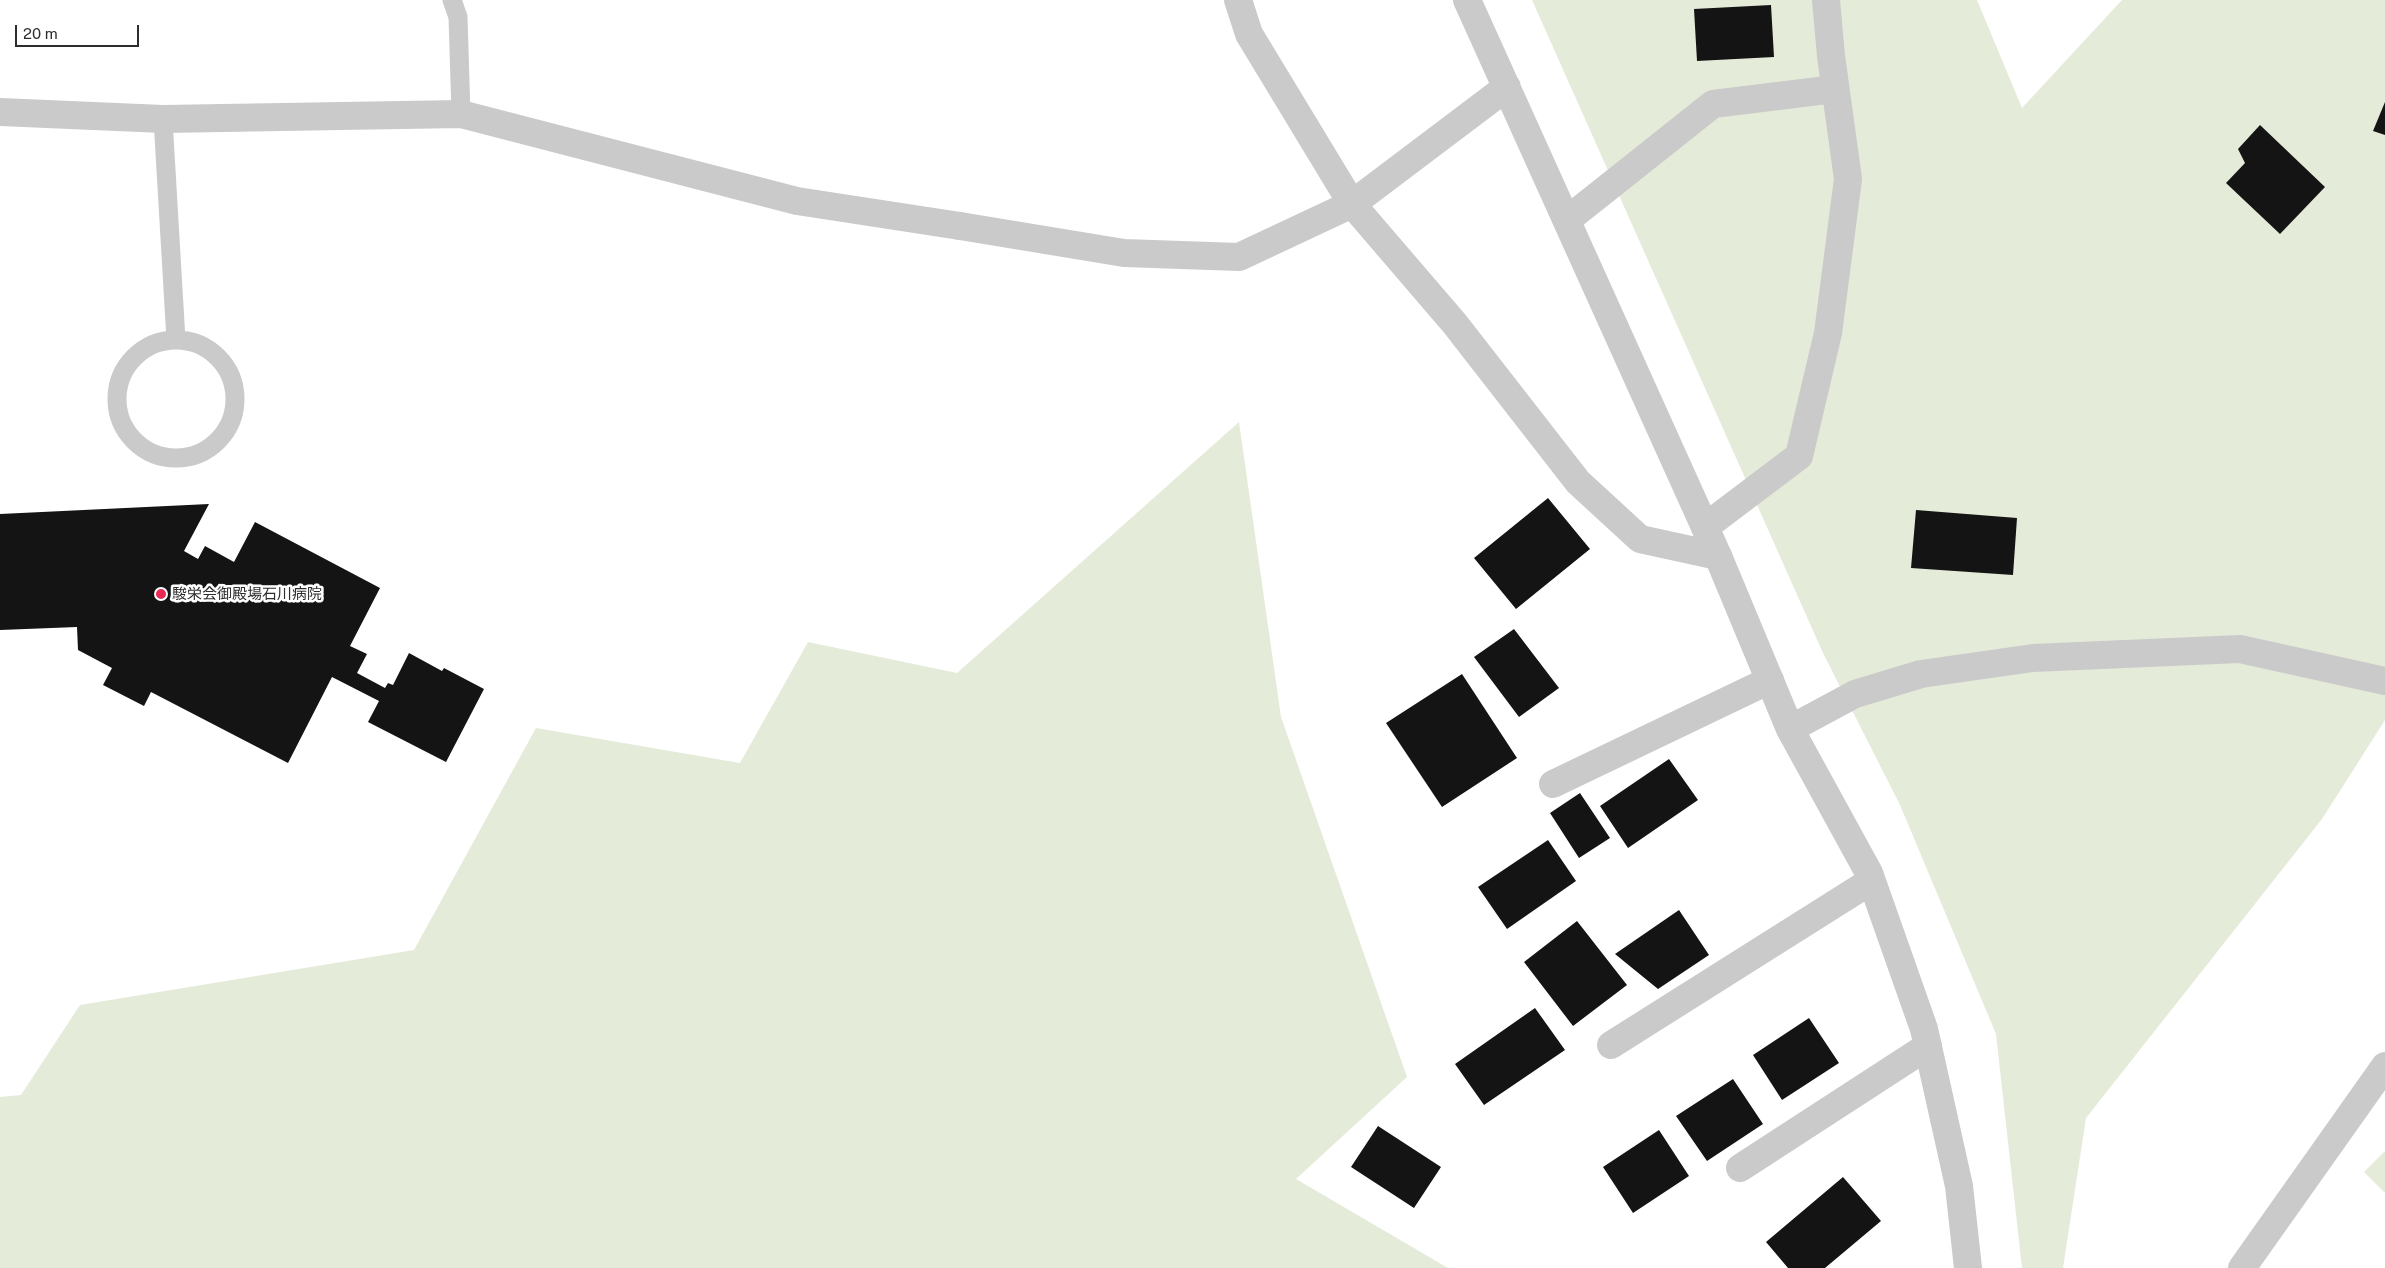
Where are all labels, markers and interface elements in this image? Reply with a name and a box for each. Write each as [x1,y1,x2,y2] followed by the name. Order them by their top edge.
[18,15,141,47] scale bar
[23,25,58,42] text: 20 m
[172,585,322,603] place label: 駿栄会御殿場石川病院
[154,587,168,601] marker: 駿栄会御殿場石川病院

